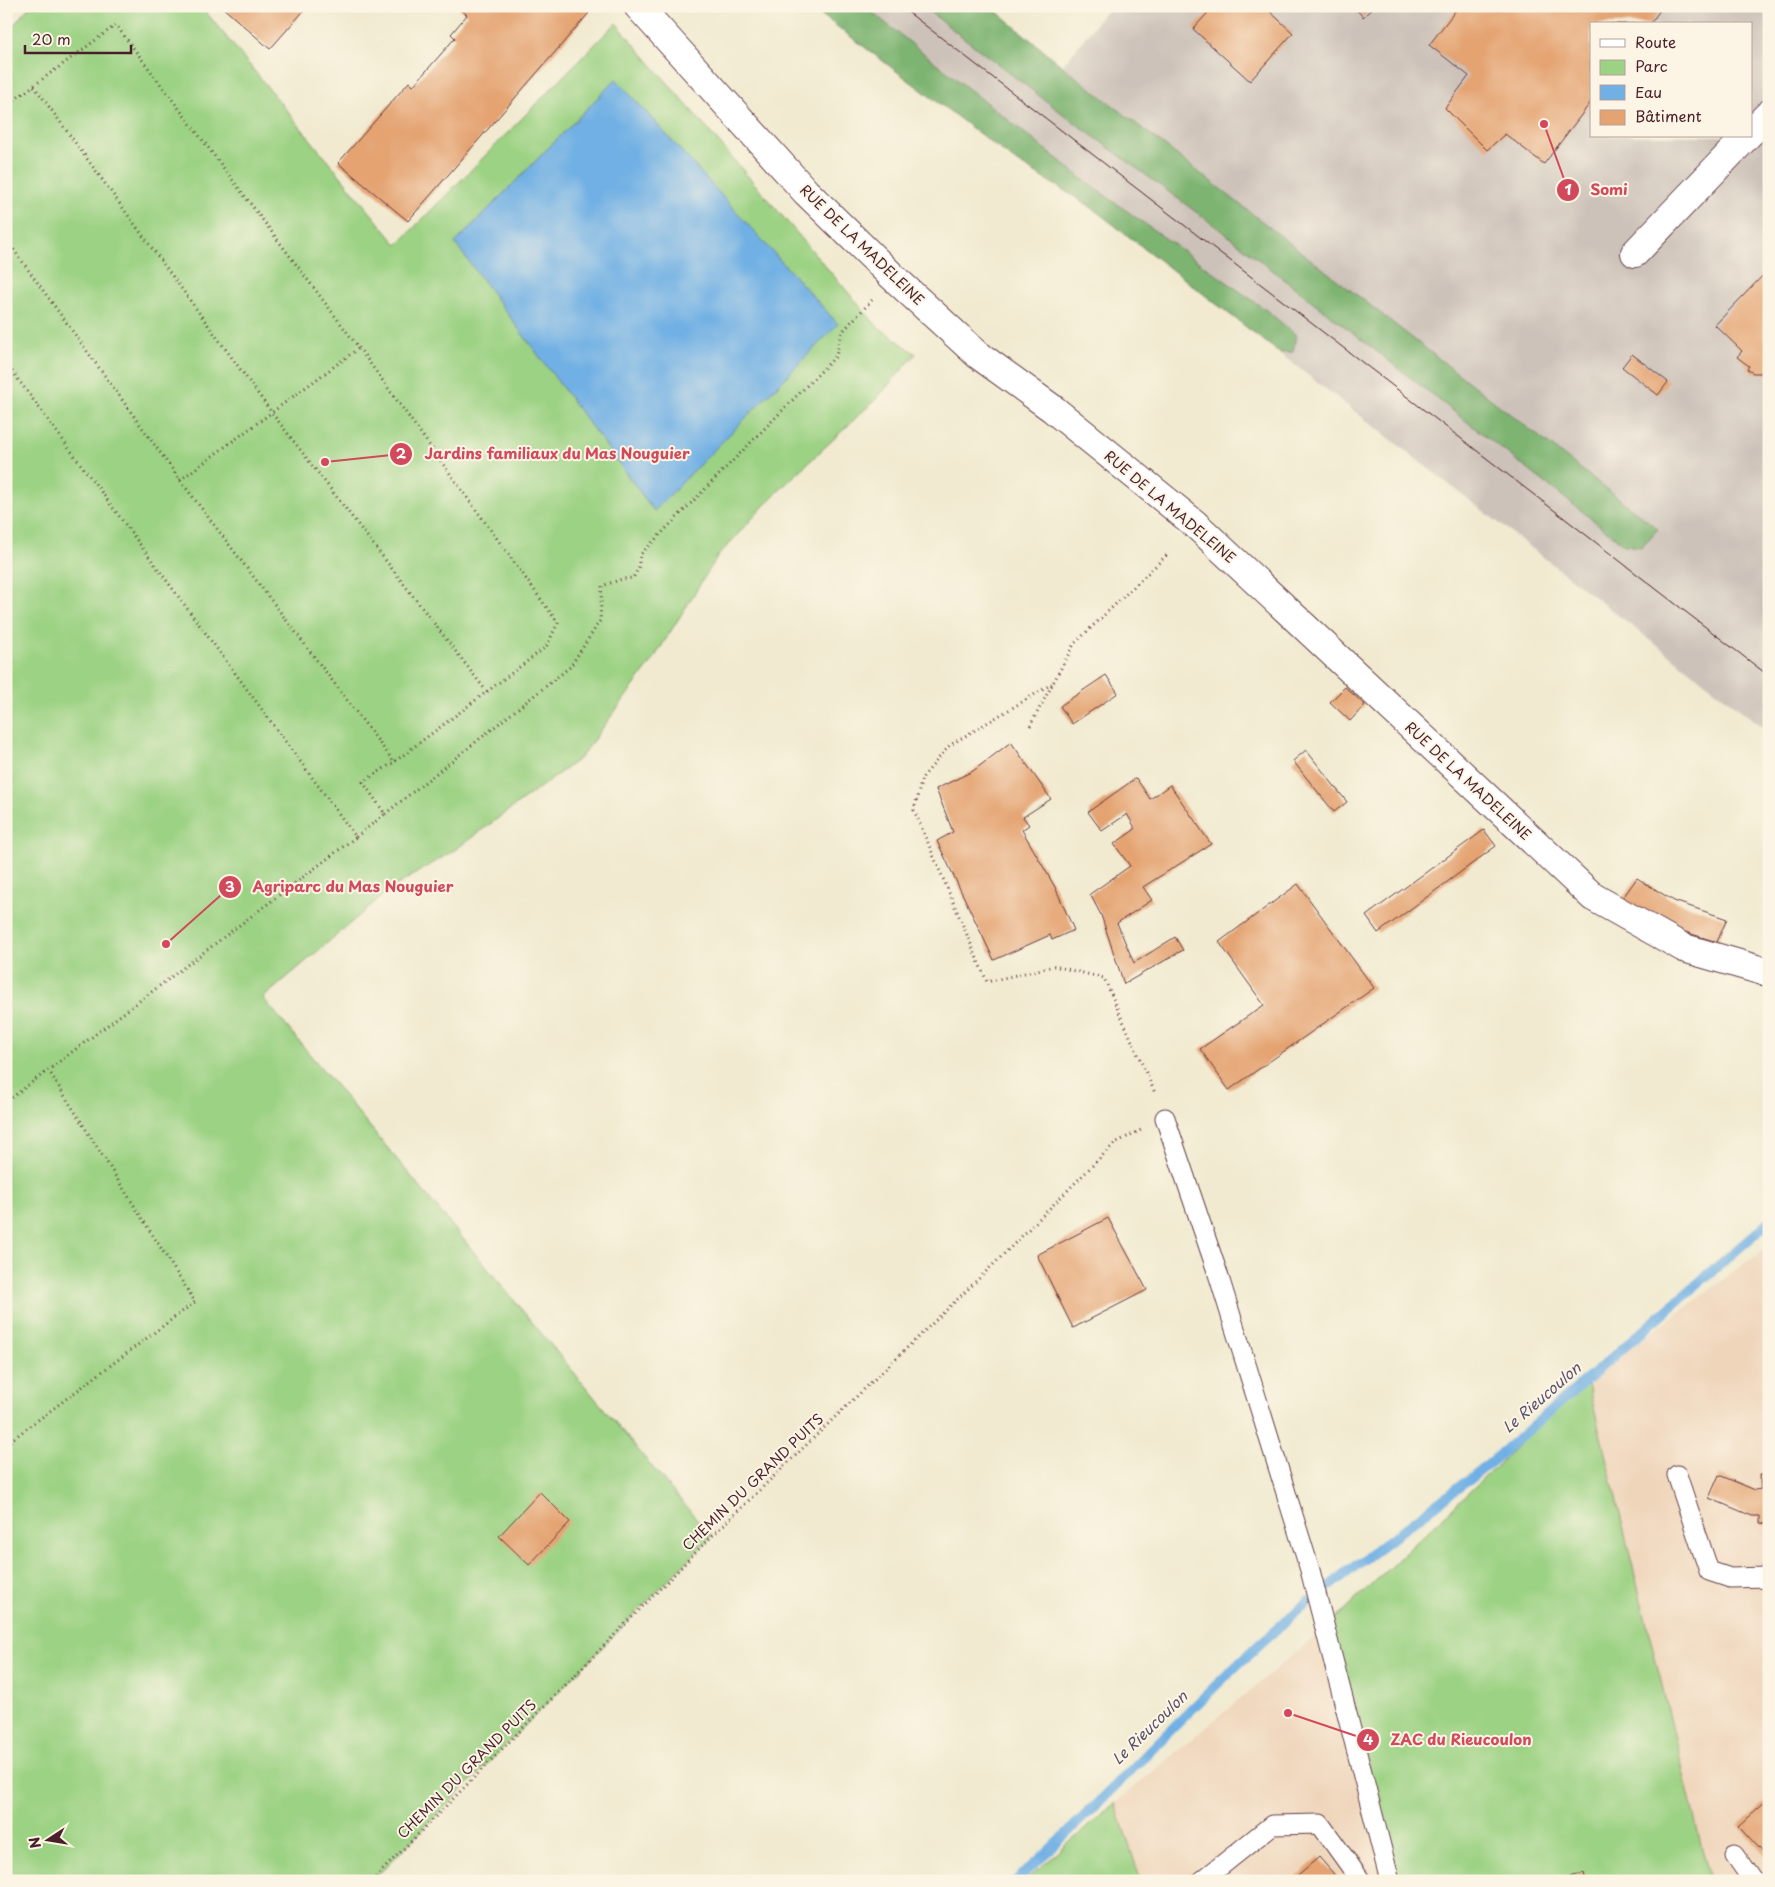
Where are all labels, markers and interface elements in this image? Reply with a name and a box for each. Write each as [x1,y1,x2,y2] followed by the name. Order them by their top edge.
[25,22,131,54] scale bar
[1590,22,1752,138] legend
[32,27,71,50] text: 20 m
[1635,30,1676,53] text: Route
[1635,54,1668,77] text: Parc
[1635,80,1662,103] text: Eau
[1635,104,1702,127] text: Bâtiment
[1555,175,1638,205] callout: Somi
[1564,177,1572,200] text: 1
[1590,177,1628,200] text: Somi
[795,180,929,310] street label: RUE DE LA MADELEINE
[388,439,701,469] callout: Jardins familiaux du Mas Nouguier
[396,441,407,464] text: 2
[424,441,690,464] text: Jardins familiaux du Mas Nouguier
[1100,445,1241,568] street label: RUE DE LA MADELEINE
[1401,716,1536,845] street label: RUE DE LA MADELEINE
[218,872,463,902] callout: Agriparc du Mas Nouguier
[225,874,235,897] text: 3
[253,874,454,897] text: Agriparc du Mas Nouguier
[1497,1356,1586,1437] water label: Le Rieucoulon
[677,1408,828,1555] street label: CHEMIN DU GRAND PUITS
[1106,1684,1192,1769] water label: Le Rieucoulon
[392,1694,541,1843] street label: CHEMIN DU GRAND PUITS
[1355,1725,1541,1755] callout: ZAC du Rieucoulon
[1363,1727,1373,1750] text: 4
[1390,1727,1532,1750] text: ZAC du Rieucoulon
[22,1814,72,1864] north arrow
[23,1835,46,1850] text: N

